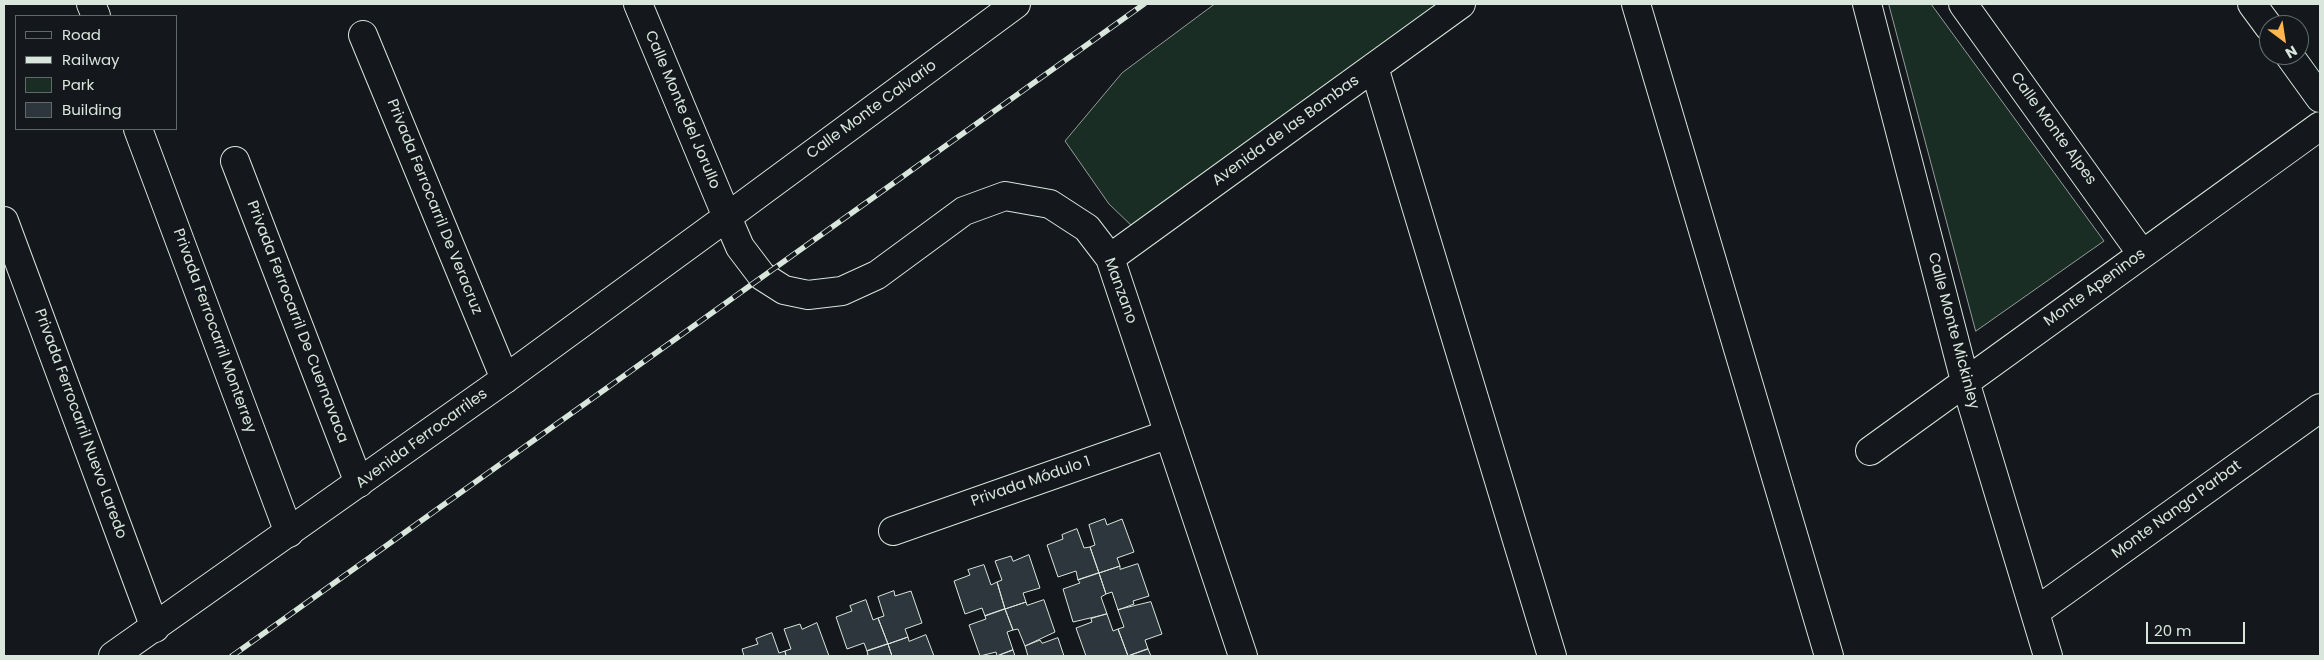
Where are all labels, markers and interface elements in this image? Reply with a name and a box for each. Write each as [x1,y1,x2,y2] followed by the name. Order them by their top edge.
[15,15,178,130] legend
[2259,15,2309,65] north arrow
[62,24,101,45] text: Road
[640,28,724,192] street label: Calle Monte del Jorullo
[2282,41,2301,63] text: N
[62,49,120,70] text: Railway
[804,57,940,163] street label: Calle Monte Calvario
[2006,69,2100,189] street label: Calle Monte Alpes
[1209,72,1363,190] street label: Avenida de las Bombas
[62,74,94,95] text: Park
[382,97,486,317] street label: Privada Ferrocarril De Veracruz
[62,99,122,120] text: Building
[242,198,352,446] street label: Privada Ferrocarril De Cuernavaca
[169,226,259,436] street label: Privada Ferrocarril Monterrey
[2041,245,2149,331] street label: Monte Apeninos
[1923,251,1983,411] street label: Calle Monte Mickinley
[1100,256,1140,326] street label: Manzano
[30,307,130,541] street label: Privada Ferrocarril Nuevo Laredo
[353,385,491,493] street label: Avenida Ferrocarriles
[969,453,1093,511] street label: Privada Módulo 1
[2109,457,2245,563] street label: Monte Nanga Parbat
[2149,612,2248,644] scale bar
[2154,620,2192,641] text: 20 m

